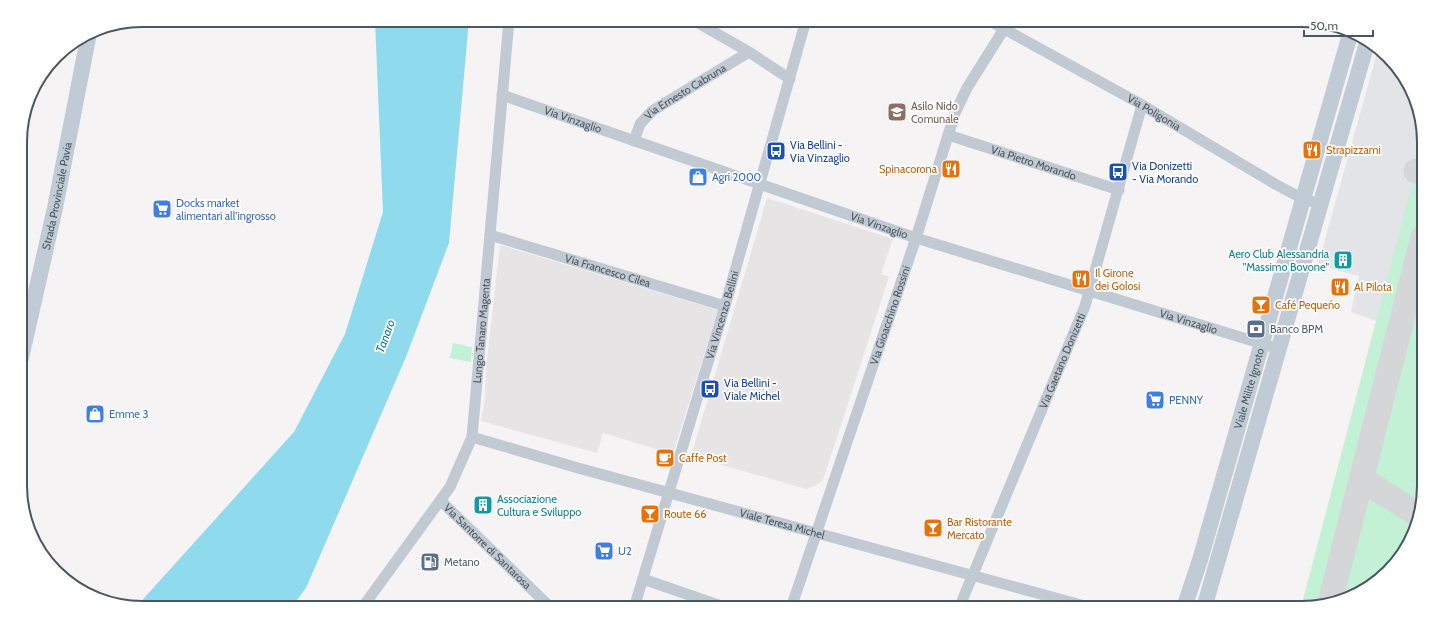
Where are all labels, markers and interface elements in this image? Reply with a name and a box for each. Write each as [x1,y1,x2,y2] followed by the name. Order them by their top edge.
[1304,12,1373,38] scale bar
[1310,18,1338,33] text: 50 m
[641,60,729,122] street label: Via Ernesto Cabruna
[1125,91,1184,134] street label: Via Poligonia
[911,99,959,126] place label: Asilo Nido Comunale
[886,101,908,123] school or university icon: Asilo Nido Comunale
[542,103,604,136] street label: Via Vinzaglio
[790,138,850,165] place label: Via Bellini - Via Vinzaglio
[1301,139,1323,161] restaurant icon: Strapizzami
[39,140,75,251] street label: Strada Provinciale Pavia
[765,140,787,162] bus stop icon: Via Bellini - Via Vinzaglio
[989,142,1078,183] street label: Via Pietro Morando
[1326,143,1381,157] place label: Strapizzami
[940,158,962,180] restaurant icon: Spinacorona
[1132,159,1198,186] place label: Via Donizetti - Via Morando
[1107,161,1129,183] bus stop icon: Via Donizetti - Via Morando
[879,162,938,176] place label: Spinacorona
[687,166,709,188] shop icon: Agri 2000
[712,170,762,184] place label: Agri 2000
[176,196,276,223] place label: Docks market alimentari all'ingrosso
[151,198,173,220] supermarket icon: Docks market alimentari all'ingrosso
[849,209,910,242] street label: Via Vinzaglio
[1229,247,1330,274] place label: Aero Club Alessandria "Massimo Bovone"
[1332,249,1354,271] building icon: Aero Club Alessandria "Massimo Bovone"
[563,251,653,290] street label: Via Francesco Cilea
[867,264,913,367] street label: Via Gioacchino Rossini
[1095,266,1140,293] place label: Il Girone dei Golosi
[1070,268,1092,290] restaurant icon: Il Girone dei Golosi
[702,269,742,361] street label: Via Vincenzo Bellini
[1329,276,1351,298] restaurant icon: Al Pilota
[470,277,493,384] street label: Lungo Tanaro Magenta
[1354,280,1393,294] place label: Al Pilota
[1250,294,1272,316] bar icon: Café Pequeńo
[1275,298,1340,312] place label: Café Pequeńo
[1158,306,1219,337] street label: Via Vinzaglio
[1036,311,1088,411] street label: Via Gaetano Donizetti
[372,317,398,355] water label: Tanaro
[1245,318,1267,340] bank icon: Banco BPM
[1270,322,1323,336] place label: Banco BPM
[1231,346,1267,430] street label: Viale Milite Ignoto
[724,376,780,403] place label: Via Bellini - Viale Michel
[699,378,721,400] bus stop icon: Via Bellini - Viale Michel
[1144,389,1166,411] supermarket icon: PENNY
[1169,393,1204,407] place label: PENNY
[84,403,106,425] shop icon: Emme 3
[109,407,148,421] place label: Emme 3
[654,447,676,469] cafe icon: Caffe Post
[679,451,727,465] place label: Caffe Post
[497,492,581,519] place label: Associazione Cultura e Sviluppo
[472,494,494,516] building icon: Associazione Cultura e Sviluppo
[441,501,535,593] street label: Via Santorre di Santarosa
[639,503,661,525] bar icon: Route 66
[738,505,827,542] street label: Viale Teresa Michel
[664,507,707,521] place label: Route 66
[947,515,1012,542] place label: Bar Ristorante Mercato
[922,517,944,539] bar icon: Bar Ristorante Mercato
[593,540,615,562] supermarket icon: U2
[618,544,632,558] place label: U2
[419,551,441,573] fuel station icon: Metano
[444,555,480,569] place label: Metano

